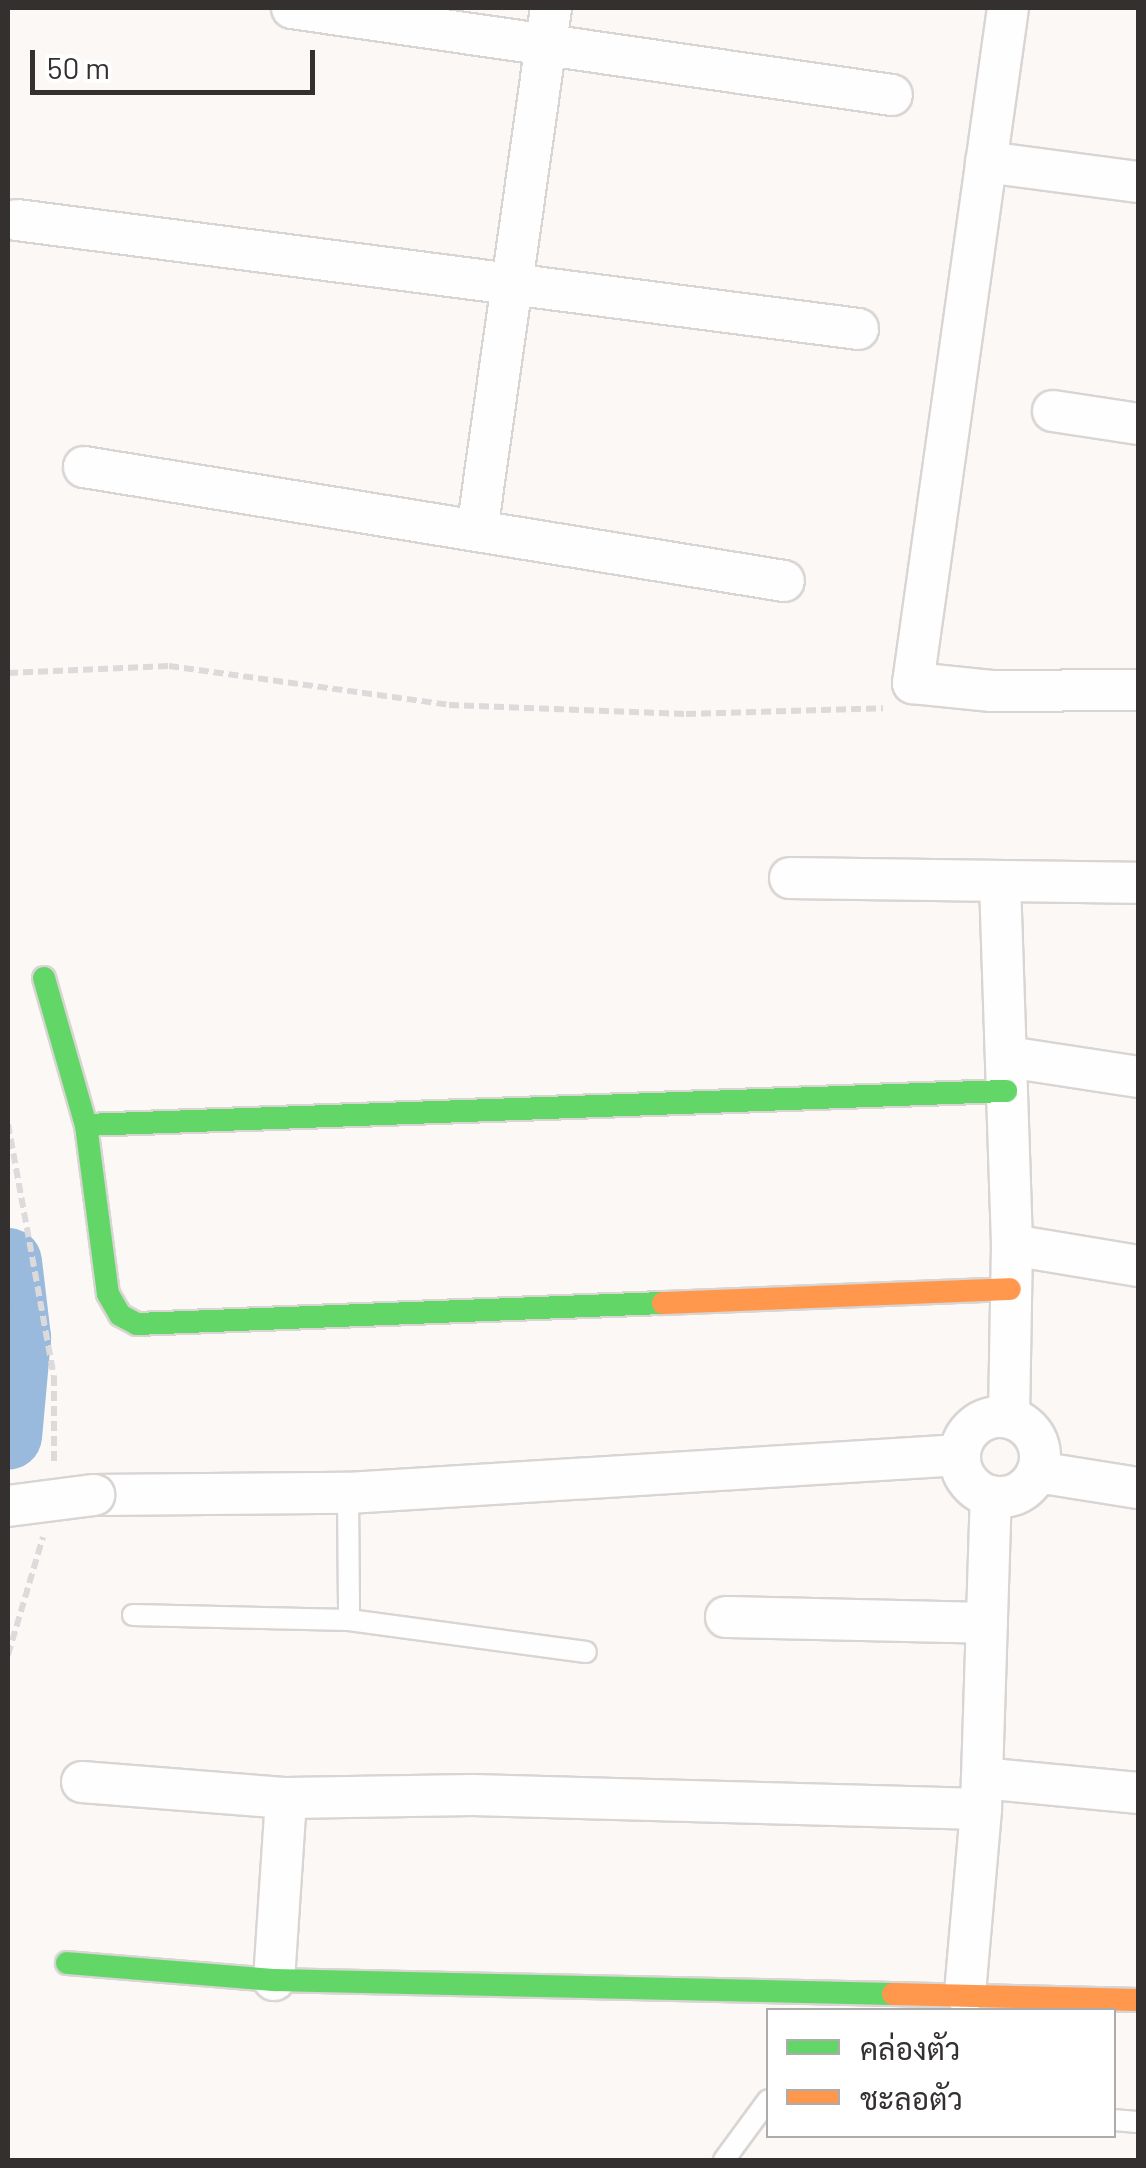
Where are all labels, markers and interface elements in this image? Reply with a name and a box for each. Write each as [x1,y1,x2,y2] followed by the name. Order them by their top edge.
[35,30,320,92] scale bar
[47,49,110,85] text: 50 m
[766,2008,1116,2138] legend
[860,2030,960,2066] text: คล่องตัว
[860,2080,963,2116] text: ชะลอตัว

